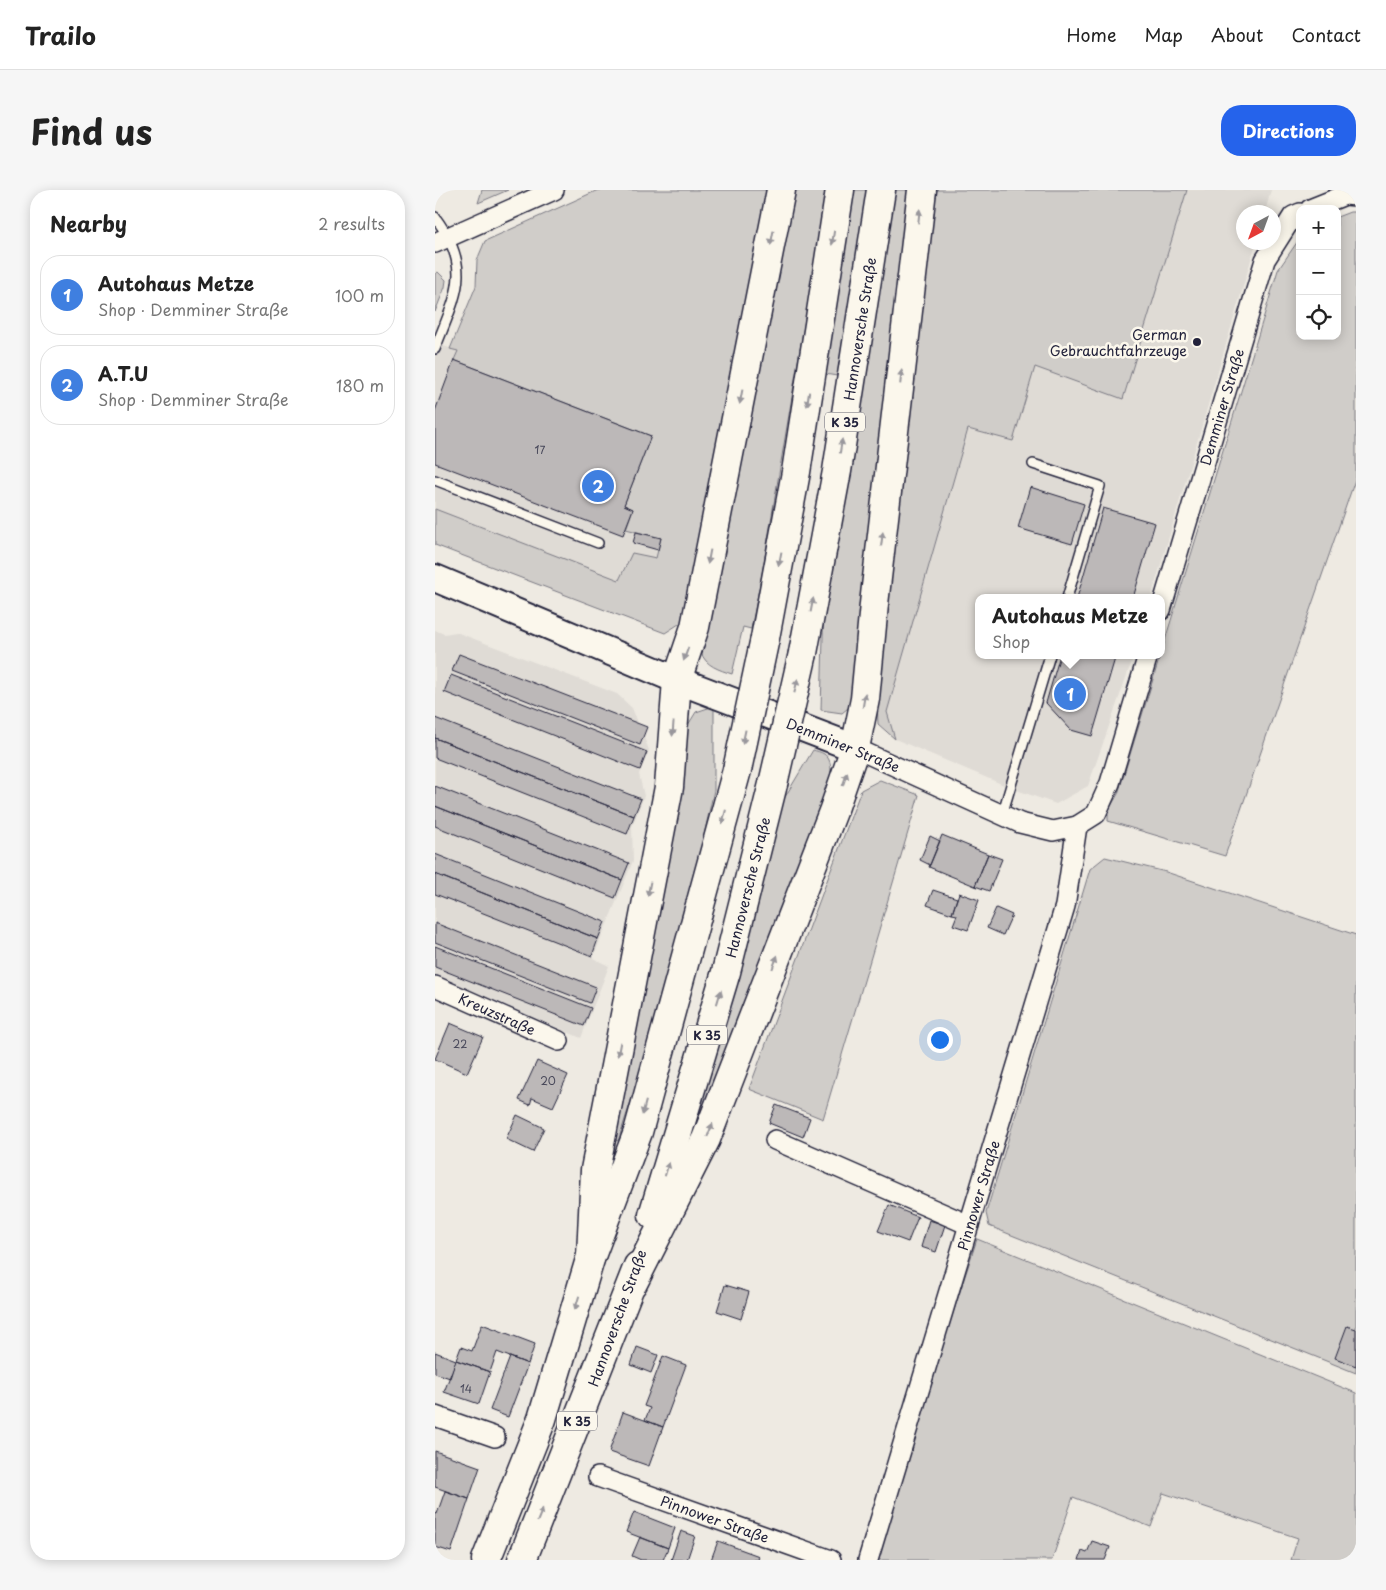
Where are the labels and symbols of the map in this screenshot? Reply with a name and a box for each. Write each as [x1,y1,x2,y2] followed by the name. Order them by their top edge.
[1236,205,1281,250] north arrow
[915,208,923,224] one-way arrow
[768,230,776,245] one-way arrow
[829,231,837,247] one-way arrow
[838,256,881,402] street label: Hannoversche Straße
[1050,324,1187,361] place label: German Gebrauchtfahrzeuge
[1191,336,1203,348] marker: German Gebrauchtfahrzeuge
[1194,346,1249,468] street label: Demminer Straße
[897,369,905,385] one-way arrow
[736,390,744,406] one-way arrow
[803,391,811,407] one-way arrow
[825,412,865,432] road number: K 35
[838,437,846,453] one-way arrow
[535,441,546,458] house number: 17
[582,467,614,505] pin: 2
[878,531,886,547] one-way arrow
[704,549,712,565] one-way arrow
[775,551,783,567] one-way arrow
[808,598,816,613] one-way arrow
[682,646,689,661] one-way arrow
[1054,675,1086,713] pin: 1
[792,678,800,693] one-way arrow
[861,692,869,708] one-way arrow
[783,713,903,777] street label: Demminer Straße
[669,721,677,737] one-way arrow
[740,729,748,744] one-way arrow
[841,771,849,786] one-way arrow
[720,809,728,824] one-way arrow
[719,815,775,960] street label: Hannoversche Straße
[645,881,653,897] one-way arrow
[771,954,779,969] one-way arrow
[455,987,539,1040] street label: Kreuzstraße
[715,989,723,1004] one-way arrow
[687,1026,727,1044] road number: K 35
[927,1027,953,1053] your location
[453,1035,467,1052] house number: 22
[614,1041,622,1057] one-way arrow
[540,1072,556,1089] house number: 20
[640,1101,648,1116] one-way arrow
[706,1123,714,1137] one-way arrow
[951,1138,1004,1253] street label: Pinnower Straße
[663,1162,671,1177] one-way arrow
[582,1247,652,1389] street label: Hannoversche Straße
[573,1295,581,1310] one-way arrow
[460,1380,472,1397] house number: 14
[557,1412,597,1430] road number: K 35
[658,1490,772,1548] street label: Pinnower Straße
[536,1507,544,1522] one-way arrow

